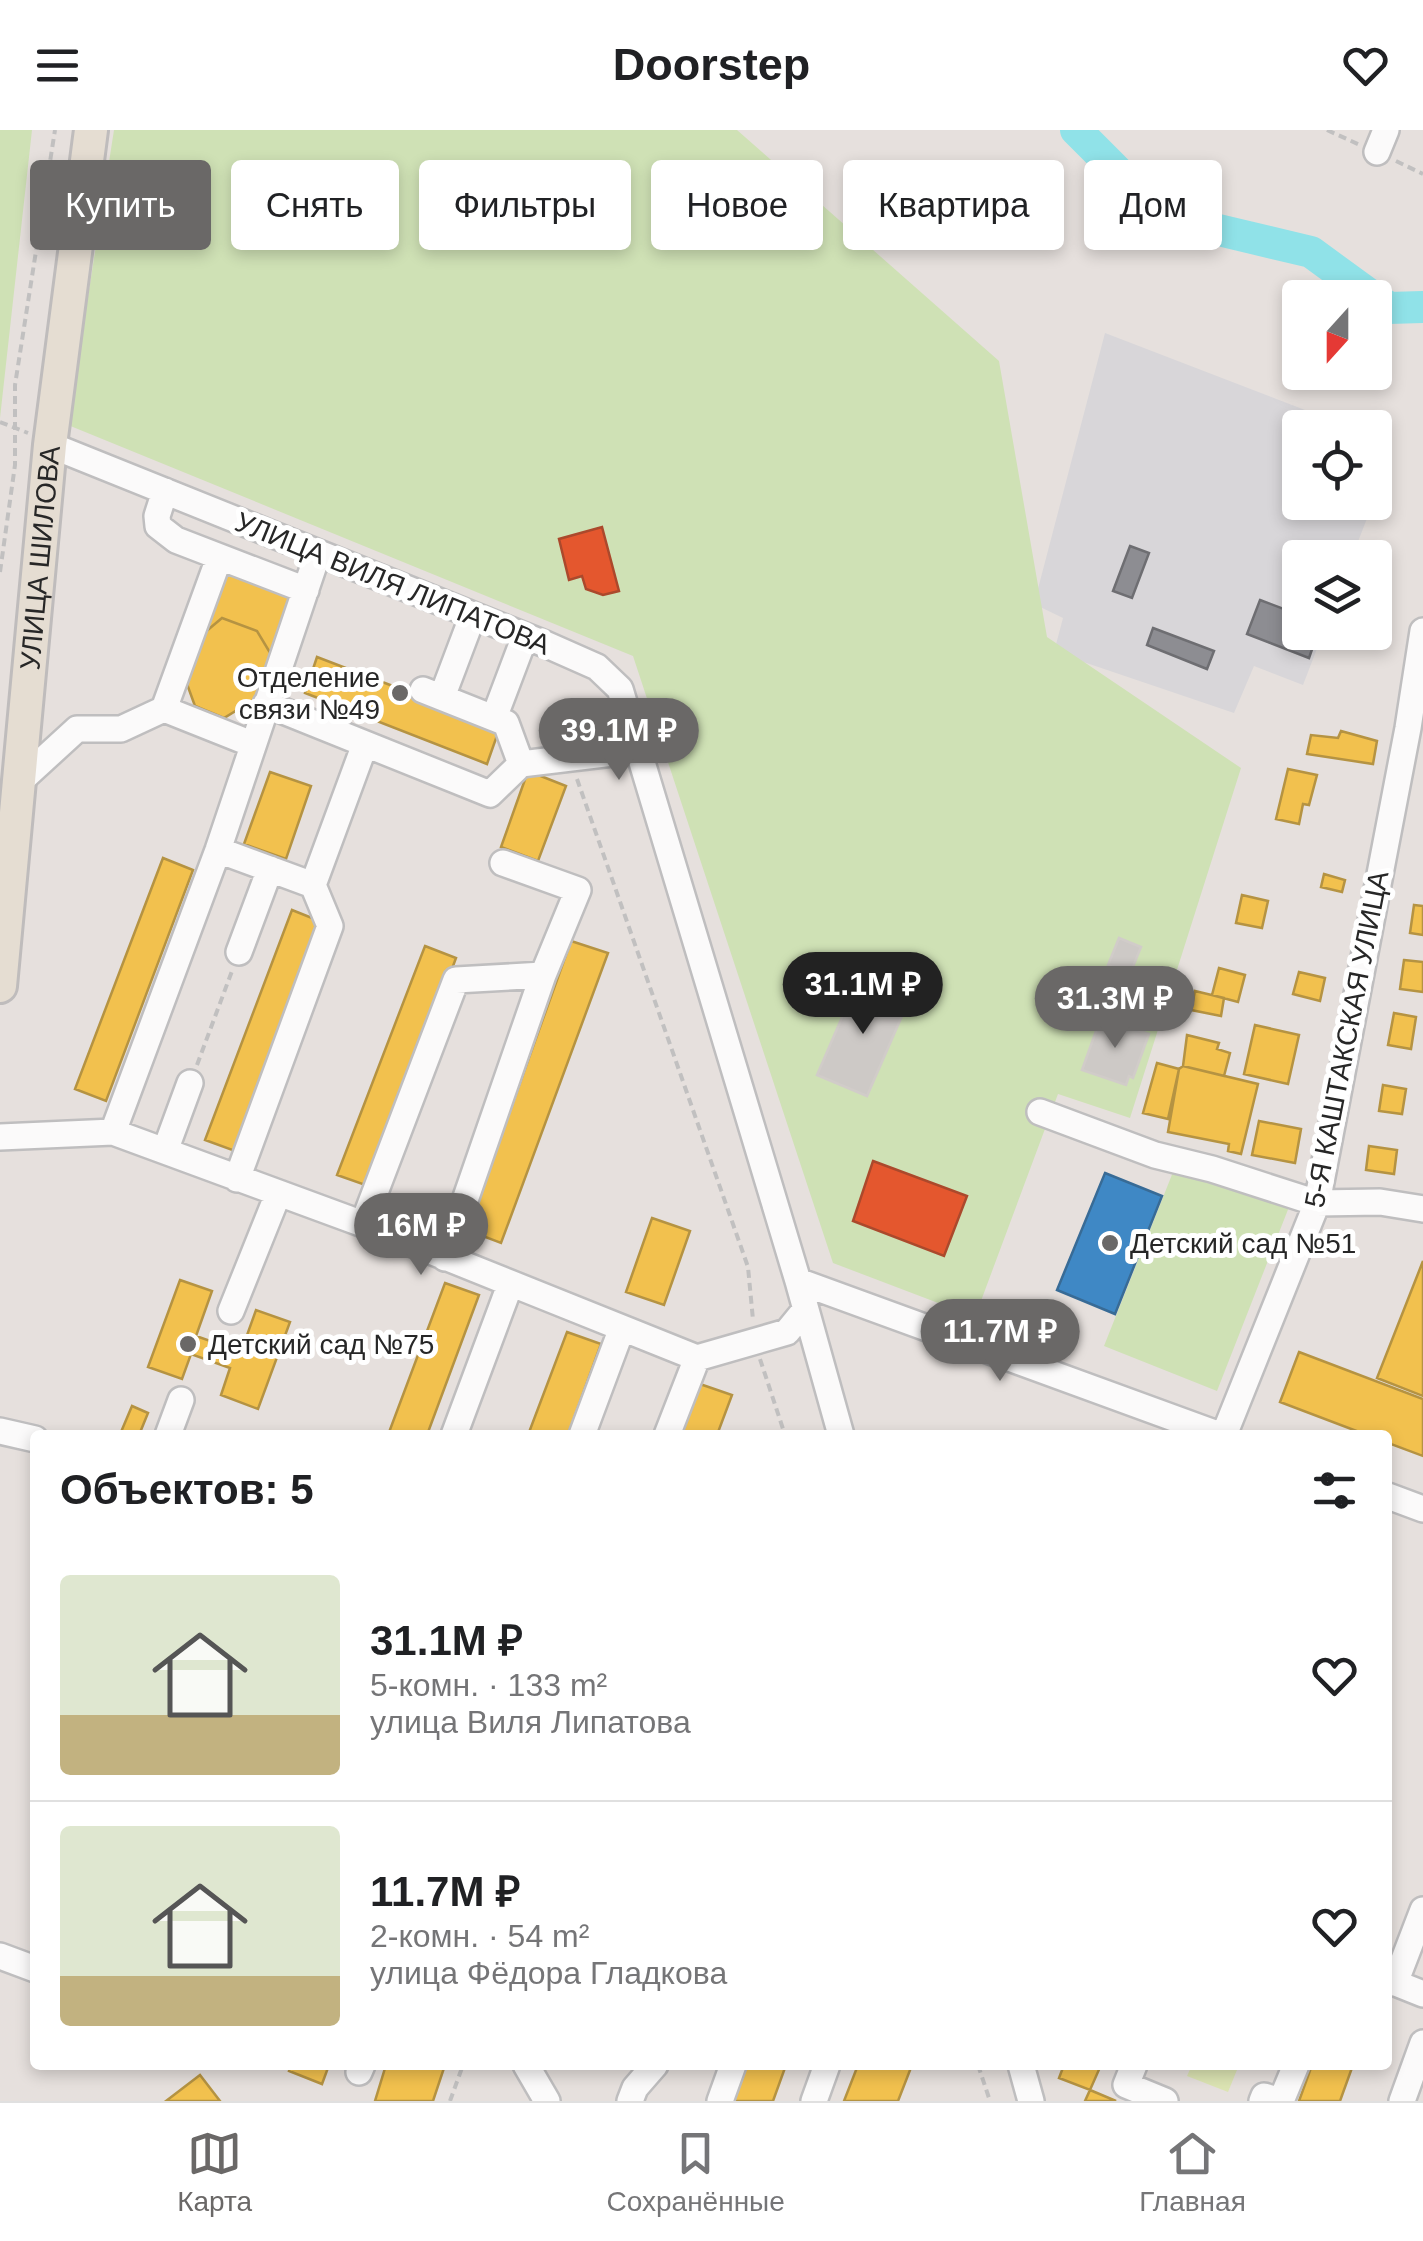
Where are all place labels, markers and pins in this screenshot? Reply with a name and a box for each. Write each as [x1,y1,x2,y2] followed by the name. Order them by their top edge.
[237,662,380,725] place label: Отделение связи №49
[389,682,411,704] marker: Отделение связи №49
[527,698,711,783] pin: 39.1M ₽
[771,952,955,1037] pin: 31.1M ₽
[1023,966,1207,1051] pin: 31.3M ₽
[351,1193,491,1278] pin: 16M ₽
[1130,1228,1356,1259] place label: Детский сад №51
[1099,1232,1121,1254] marker: Детский сад №51
[908,1299,1092,1384] pin: 11.7M ₽
[208,1329,434,1360] place label: Детский сад №75
[177,1333,199,1355] marker: Детский сад №75

